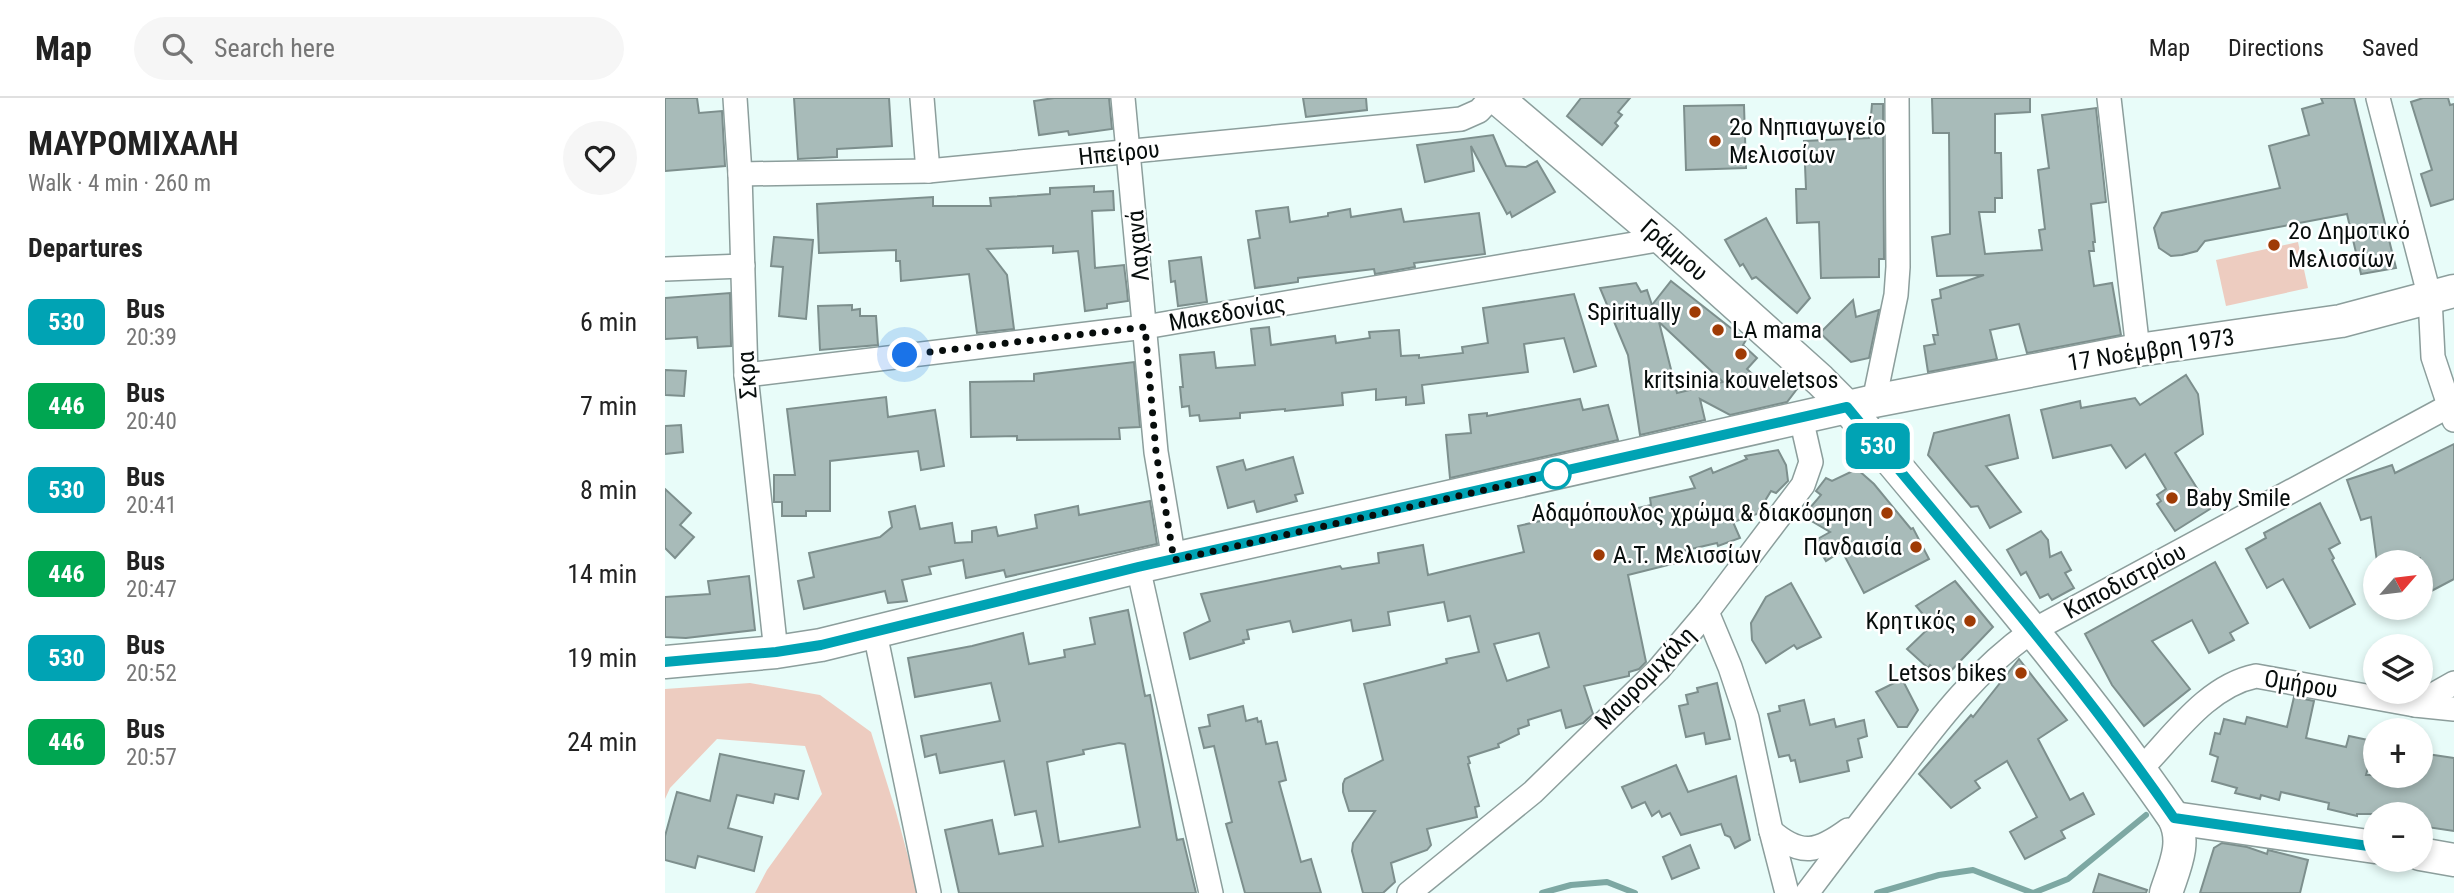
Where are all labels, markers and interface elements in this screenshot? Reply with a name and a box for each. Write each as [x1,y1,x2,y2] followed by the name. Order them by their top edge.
[134,17,624,80] search box
[35,29,92,68] text: Map
[158,29,196,67] icon: search
[214,33,335,63] text: Search here
[2149,34,2190,62] text: Map
[2228,34,2324,62] text: Directions
[2362,34,2419,62] text: Saved
[1729,113,1885,169] place label: 2ο Νηπιαγωγείο Μελισσίων
[563,121,637,195] button: heart
[28,124,238,163] text: ΜΑΥΡΟΜΙΧΑΛΗ
[1707,133,1723,149] marker: 2ο Νηπιαγωγείο Μελισσίων
[1077,135,1161,171] street label: Ηπείρου
[28,170,211,197] text: Walk · 4 min · 260 m
[1121,209,1155,283] street label: Λαχανά
[1635,213,1713,287] street label: Γράμμου
[2288,217,2410,273] place label: 2ο Δημοτικό Μελισσίων
[28,233,143,263] text: Departures
[2266,237,2282,253] marker: 2ο Δημοτικό Μελισσίων
[1167,289,1287,337] street label: Μακεδονίας
[126,294,165,324] text: Bus
[1587,298,1681,326] place label: Spiritually
[1687,304,1703,320] marker: Spiritually
[580,307,637,337] text: 6 min
[48,308,85,336] text: 530
[1732,316,1822,344] place label: LA mama
[1710,322,1726,338] marker: LA mama
[2066,323,2236,377] street label: 17 Νοέμβρη 1973
[126,324,177,351] text: 20:39
[887,337,922,372] your location
[1733,346,1749,362] marker: kritsinia kouveletsos
[731,350,763,400] street label: Σκρα
[1644,366,1838,394] place label: kritsinia kouveletsos
[126,378,165,408] text: Bus
[580,391,637,421] text: 7 min
[48,392,85,420] text: 446
[126,408,177,435] text: 20:40
[1838,423,1918,469] line badge: 530
[1860,432,1896,460] text: 530
[1541,459,1571,489] unlabelled marker
[126,462,165,492] text: Bus
[580,475,637,505] text: 8 min
[48,476,85,504] text: 530
[2186,484,2291,512] place label: Baby Smile
[2164,490,2180,506] marker: Baby Smile
[126,492,177,519] text: 20:41
[1531,499,1873,527] place label: Αδαμόπουλος χρώμα & διακόσμηση
[1879,505,1895,521] marker: Αδαμόπουλος χρώμα & διακόσμηση
[1803,533,1902,561] place label: Πανδαισία
[2059,537,2191,625] street label: Καποδιστρίου
[1908,539,1924,555] marker: Πανδαισία
[1613,541,1761,569] place label: Α.Τ. Μελισσίων
[126,546,165,576] text: Bus
[1591,547,1607,563] marker: Α.Τ. Μελισσίων
[2363,550,2433,620] north arrow
[2363,550,2433,872] map controls
[567,559,637,589] text: 14 min
[48,560,85,588] text: 446
[126,576,177,603] text: 20:47
[1866,607,1956,635] place label: Κρητικός
[1962,613,1978,629] marker: Κρητικός
[1589,621,1701,735] street label: Μαυρομιχάλη
[126,630,165,660] text: Bus
[2363,634,2433,704] button: layers
[567,643,637,673] text: 19 min
[48,644,85,672] text: 530
[1888,659,2007,687] place label: Letsos bikes
[126,660,177,687] text: 20:52
[2262,664,2340,704] street label: Ομήρου
[2013,665,2029,681] marker: Letsos bikes
[126,714,165,744] text: Bus
[2363,718,2433,788] button: +
[567,727,637,757] text: 24 min
[48,728,85,756] text: 446
[126,744,177,771] text: 20:57
[2363,802,2433,872] button: −

